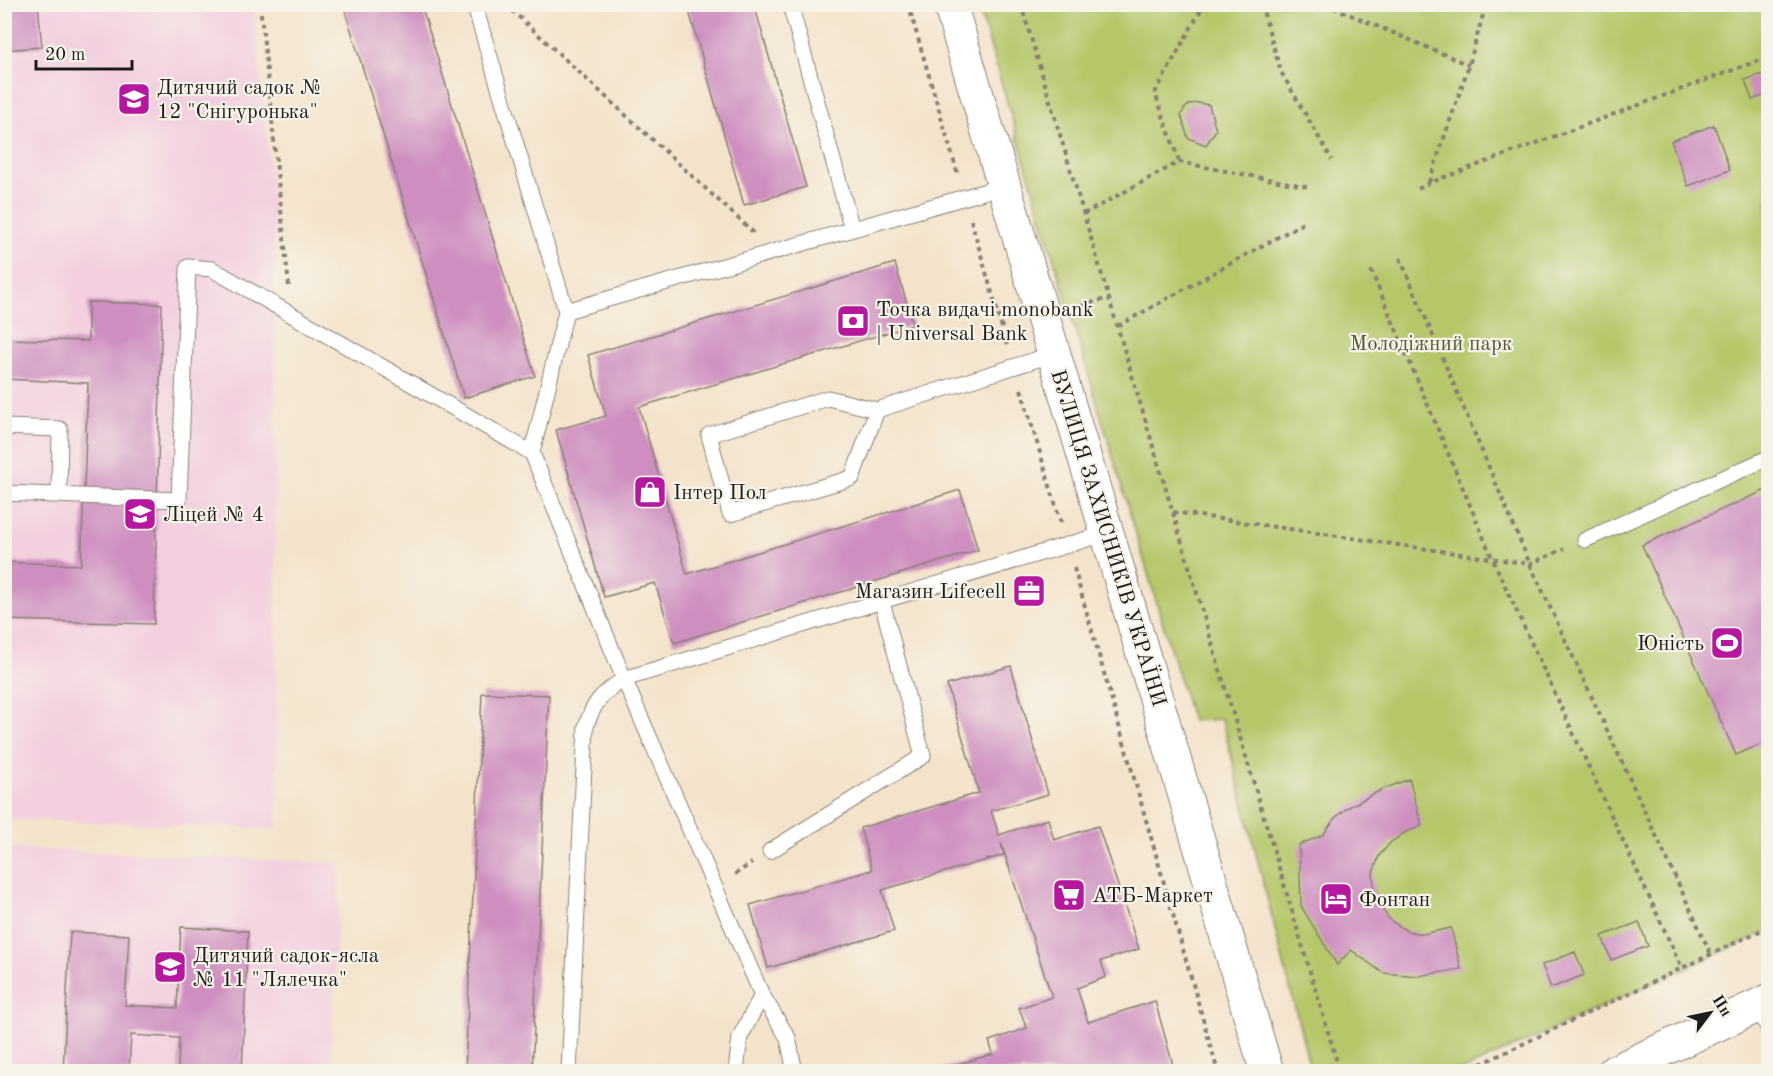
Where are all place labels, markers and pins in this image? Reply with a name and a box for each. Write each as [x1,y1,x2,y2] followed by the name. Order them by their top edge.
[157,78,323,123] place label: Дитячий садок № 12 "Снігуронька"
[116,81,152,117] school or university icon: Дитячий садок № 12 "Снігуронька"
[876,300,1094,345] place label: Точка видачі monobank | Universal Bank
[835,303,871,339] bank icon: Точка видачі monobank | Universal Bank
[632,474,668,510] shop icon: Інтер Пол
[673,483,767,504] place label: Інтер Пол
[122,496,158,532] school or university icon: Ліцей № 4
[163,505,264,526] place label: Ліцей № 4
[1011,573,1047,609] office icon: Магазин Lifecell
[855,582,1006,603] place label: Магазин Lifecell
[1709,625,1745,661] sports icon: Юність
[1637,634,1704,655] place label: Юність
[1051,877,1087,913] supermarket icon: АТБ-Маркет
[1318,881,1354,917] hotel icon: Фонтан
[1092,886,1213,907] place label: АТБ-Маркет
[1359,890,1430,911] place label: Фонтан
[193,946,379,991] place label: Дитячий садок-ясла № 11 "Лялечка"
[152,949,188,985] school or university icon: Дитячий садок-ясла № 11 "Лялечка"

